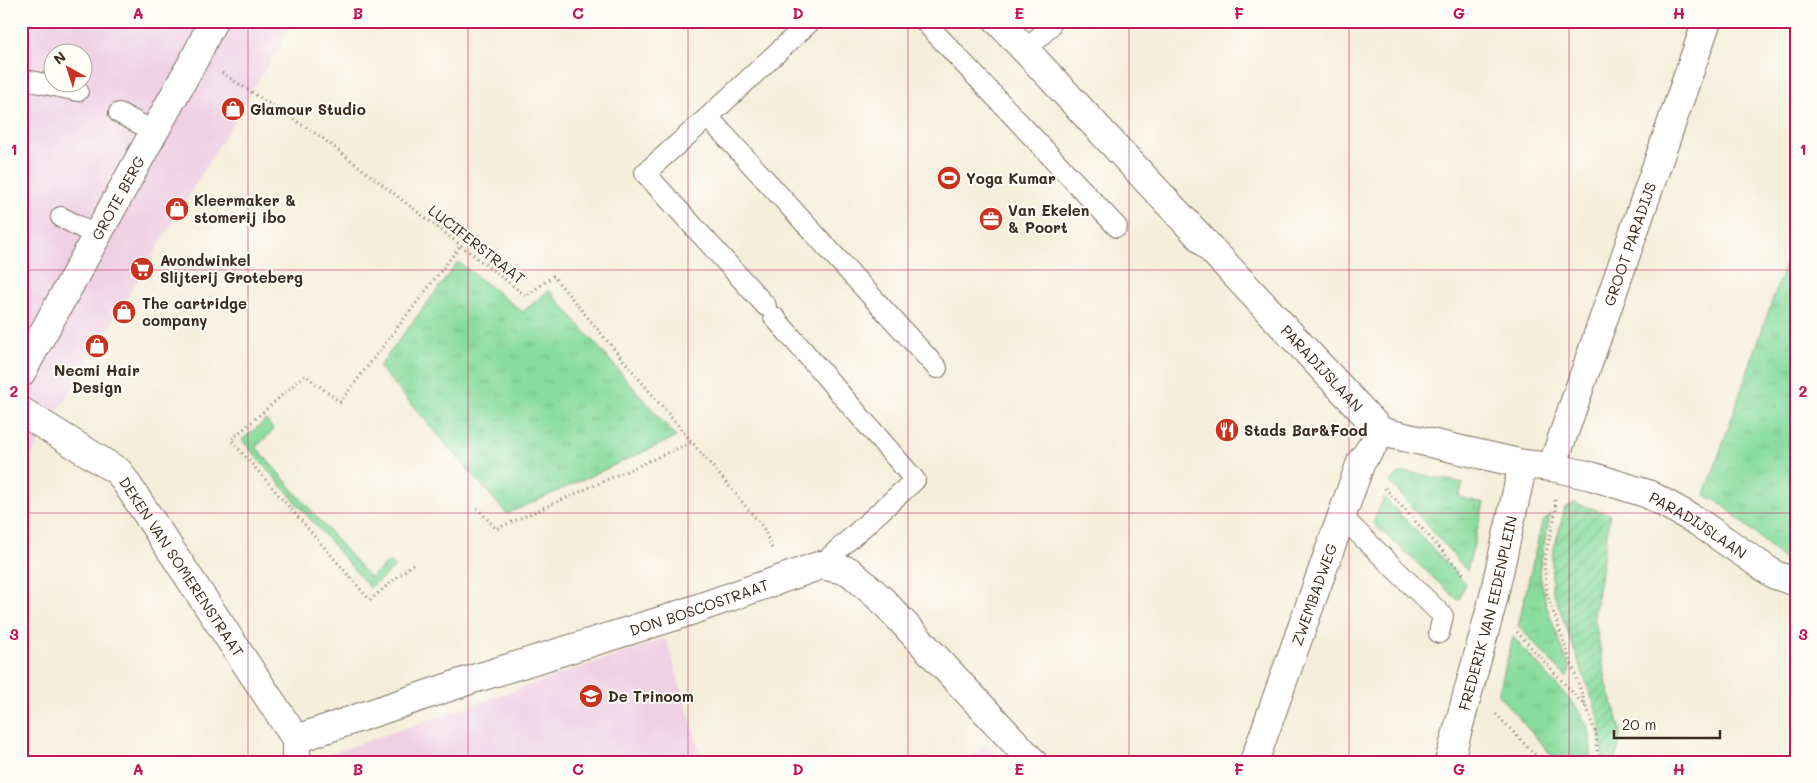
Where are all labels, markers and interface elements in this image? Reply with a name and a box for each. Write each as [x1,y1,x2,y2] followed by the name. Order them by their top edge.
[132,2,144,23] text: A
[353,2,363,23] text: B
[572,2,584,23] text: C
[792,2,804,23] text: D
[1014,2,1024,23] text: E
[1234,2,1244,23] text: F
[1453,2,1465,23] text: G
[1673,2,1685,23] text: H
[42,42,92,92] north arrow
[49,47,70,68] text: N
[220,96,246,122] shop icon: Glamour Studio
[250,99,366,119] place label: Glamour Studio
[10,138,18,159] text: 1
[1799,138,1807,159] text: 1
[86,152,149,243] street label: GROTE BERG
[936,165,962,191] sports icon: Yoga Kumar
[966,168,1056,188] place label: Yoga Kumar
[1599,180,1660,309] street label: GROOT PARADIJS
[194,190,296,227] place label: Kleermaker & stomerij ibo
[164,196,190,222] shop icon: Kleermaker & stomerij ibo
[425,200,529,288] street label: LUCIFERSTRAAT
[1008,200,1089,237] place label: Van Ekelen & Poort
[978,206,1004,232] office icon: Van Ekelen & Poort
[160,250,303,287] place label: Avondwinkel Slijterij Groteberg
[129,256,155,282] supermarket icon: Avondwinkel Slijterij Groteberg
[142,293,247,330] place label: The cartridge company
[111,299,137,325] shop icon: The cartridge company
[1277,320,1368,416] street label: PARADIJSLAAN
[84,333,110,359] shop icon: Necmi Hair Design
[54,360,140,397] place label: Necmi Hair Design
[10,380,19,401] text: 2
[1799,380,1808,401] text: 2
[1214,417,1240,443] restaurant icon: Stads Bar&Food
[1244,420,1368,440] place label: Stads Bar&Food
[115,473,249,661] street label: DEKEN VAN SOMERENSTRAAT
[1646,487,1751,563] street label: PARADIJSLAAN
[1454,514,1521,712] street label: FREDERIK VAN EEDENPLEIN
[1286,541,1341,648] street label: ZWEMBADWEG
[627,574,771,640] street label: DON BOSCOSTRAAT
[9,623,19,644] text: 3
[1798,623,1808,644] text: 3
[578,683,604,709] school or university icon: De Trinoom
[608,686,694,706] place label: De Trinoom
[1614,708,1721,740] scale bar
[1622,714,1656,734] text: 20 m
[132,758,144,779] text: A
[353,758,363,779] text: B
[572,758,584,779] text: C
[792,758,804,779] text: D
[1014,758,1024,779] text: E
[1234,758,1244,779] text: F
[1453,758,1465,779] text: G
[1673,758,1685,779] text: H

